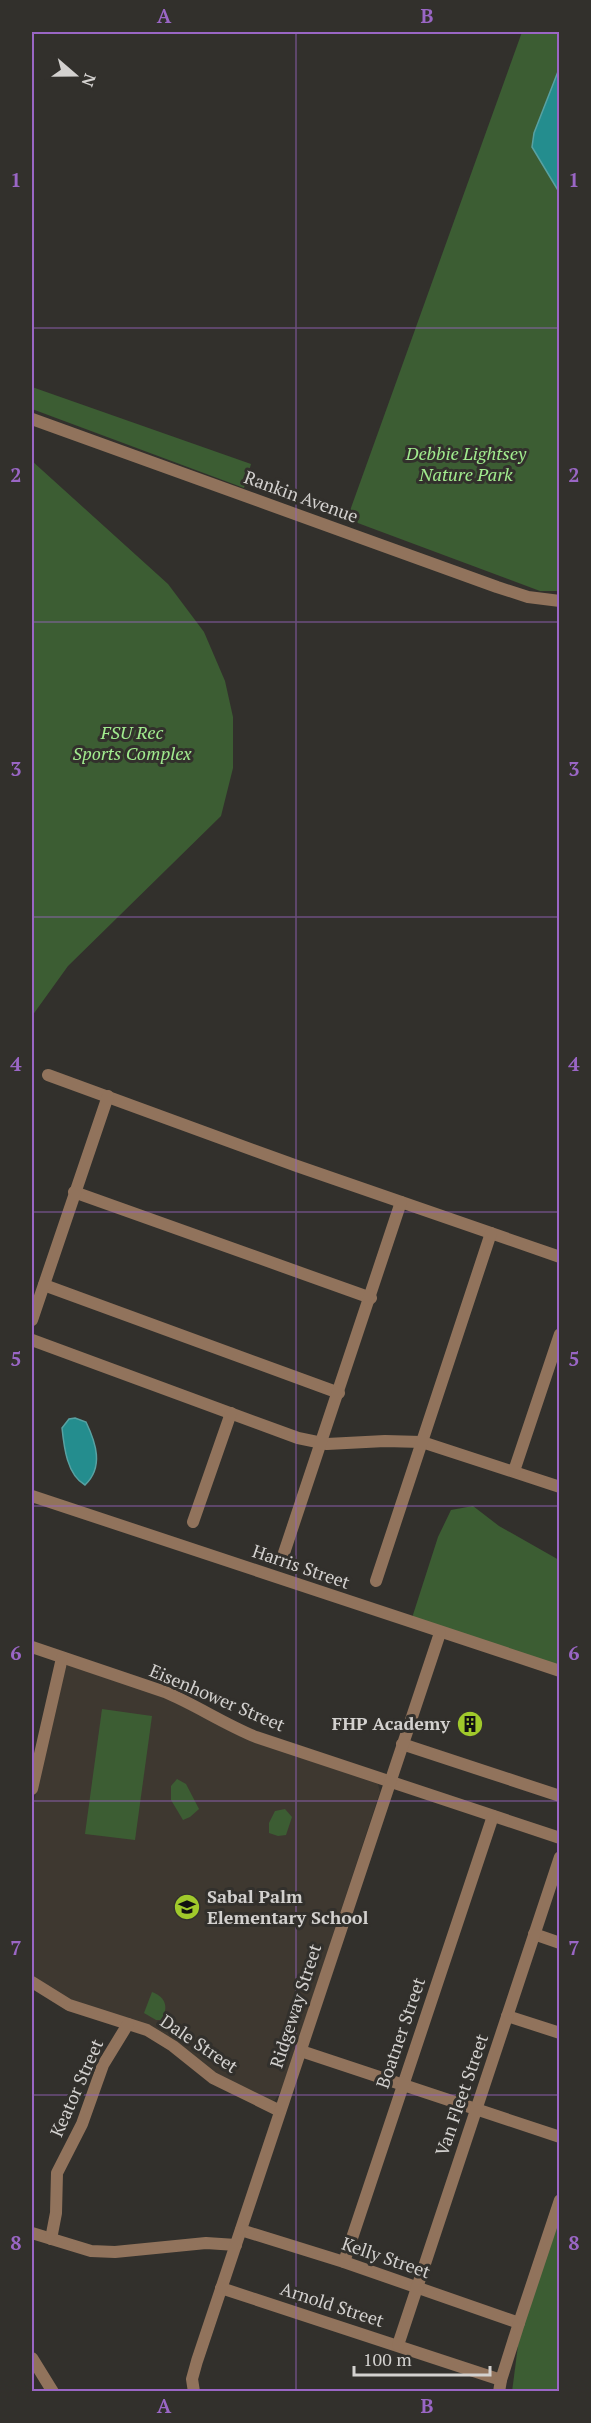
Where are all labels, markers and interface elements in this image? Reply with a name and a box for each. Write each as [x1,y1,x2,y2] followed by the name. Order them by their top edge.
[157,2,172,29] text: A
[421,2,434,29] text: B
[45,45,105,105] north arrow
[77,71,102,90] text: N
[10,166,22,193] text: 1
[568,166,580,193] text: 1
[405,441,527,486] park label: Debbie Lightsey Nature Park
[10,461,22,488] text: 2
[568,461,580,488] text: 2
[241,464,362,528] street label: Rankin Avenue
[72,720,192,765] park label: FSU Rec Sports Complex
[10,755,22,782] text: 3
[568,755,580,782] text: 3
[10,1050,22,1077] text: 4
[568,1050,580,1077] text: 4
[10,1345,22,1372] text: 5
[568,1345,580,1372] text: 5
[249,1538,354,1594] street label: Harris Street
[10,1639,22,1666] text: 6
[568,1639,580,1666] text: 6
[146,1658,289,1737] street label: Eisenhower Street
[455,1709,485,1739] building icon: FHP Academy
[332,1711,450,1735] place label: FHP Academy
[207,1884,369,1929] place label: Sabal Palm Elementary School
[172,1892,202,1922] school or university icon: Sabal Palm Elementary School
[10,1934,22,1961] text: 7
[568,1934,580,1961] text: 7
[264,1940,327,2071] street label: Ridgeway Street
[370,1974,430,2091] street label: Boatner Street
[156,2008,243,2078] street label: Dale Street
[429,2030,493,2159] street label: Van Fleet Street
[44,2035,109,2140] street label: Keator Street
[10,2229,22,2256] text: 8
[568,2229,580,2256] text: 8
[339,2231,434,2284] street label: Kelly Street
[277,2276,388,2332] street label: Arnold Street
[354,2339,490,2377] scale bar
[363,2347,412,2371] text: 100 m
[157,2392,172,2419] text: A
[421,2392,434,2419] text: B

